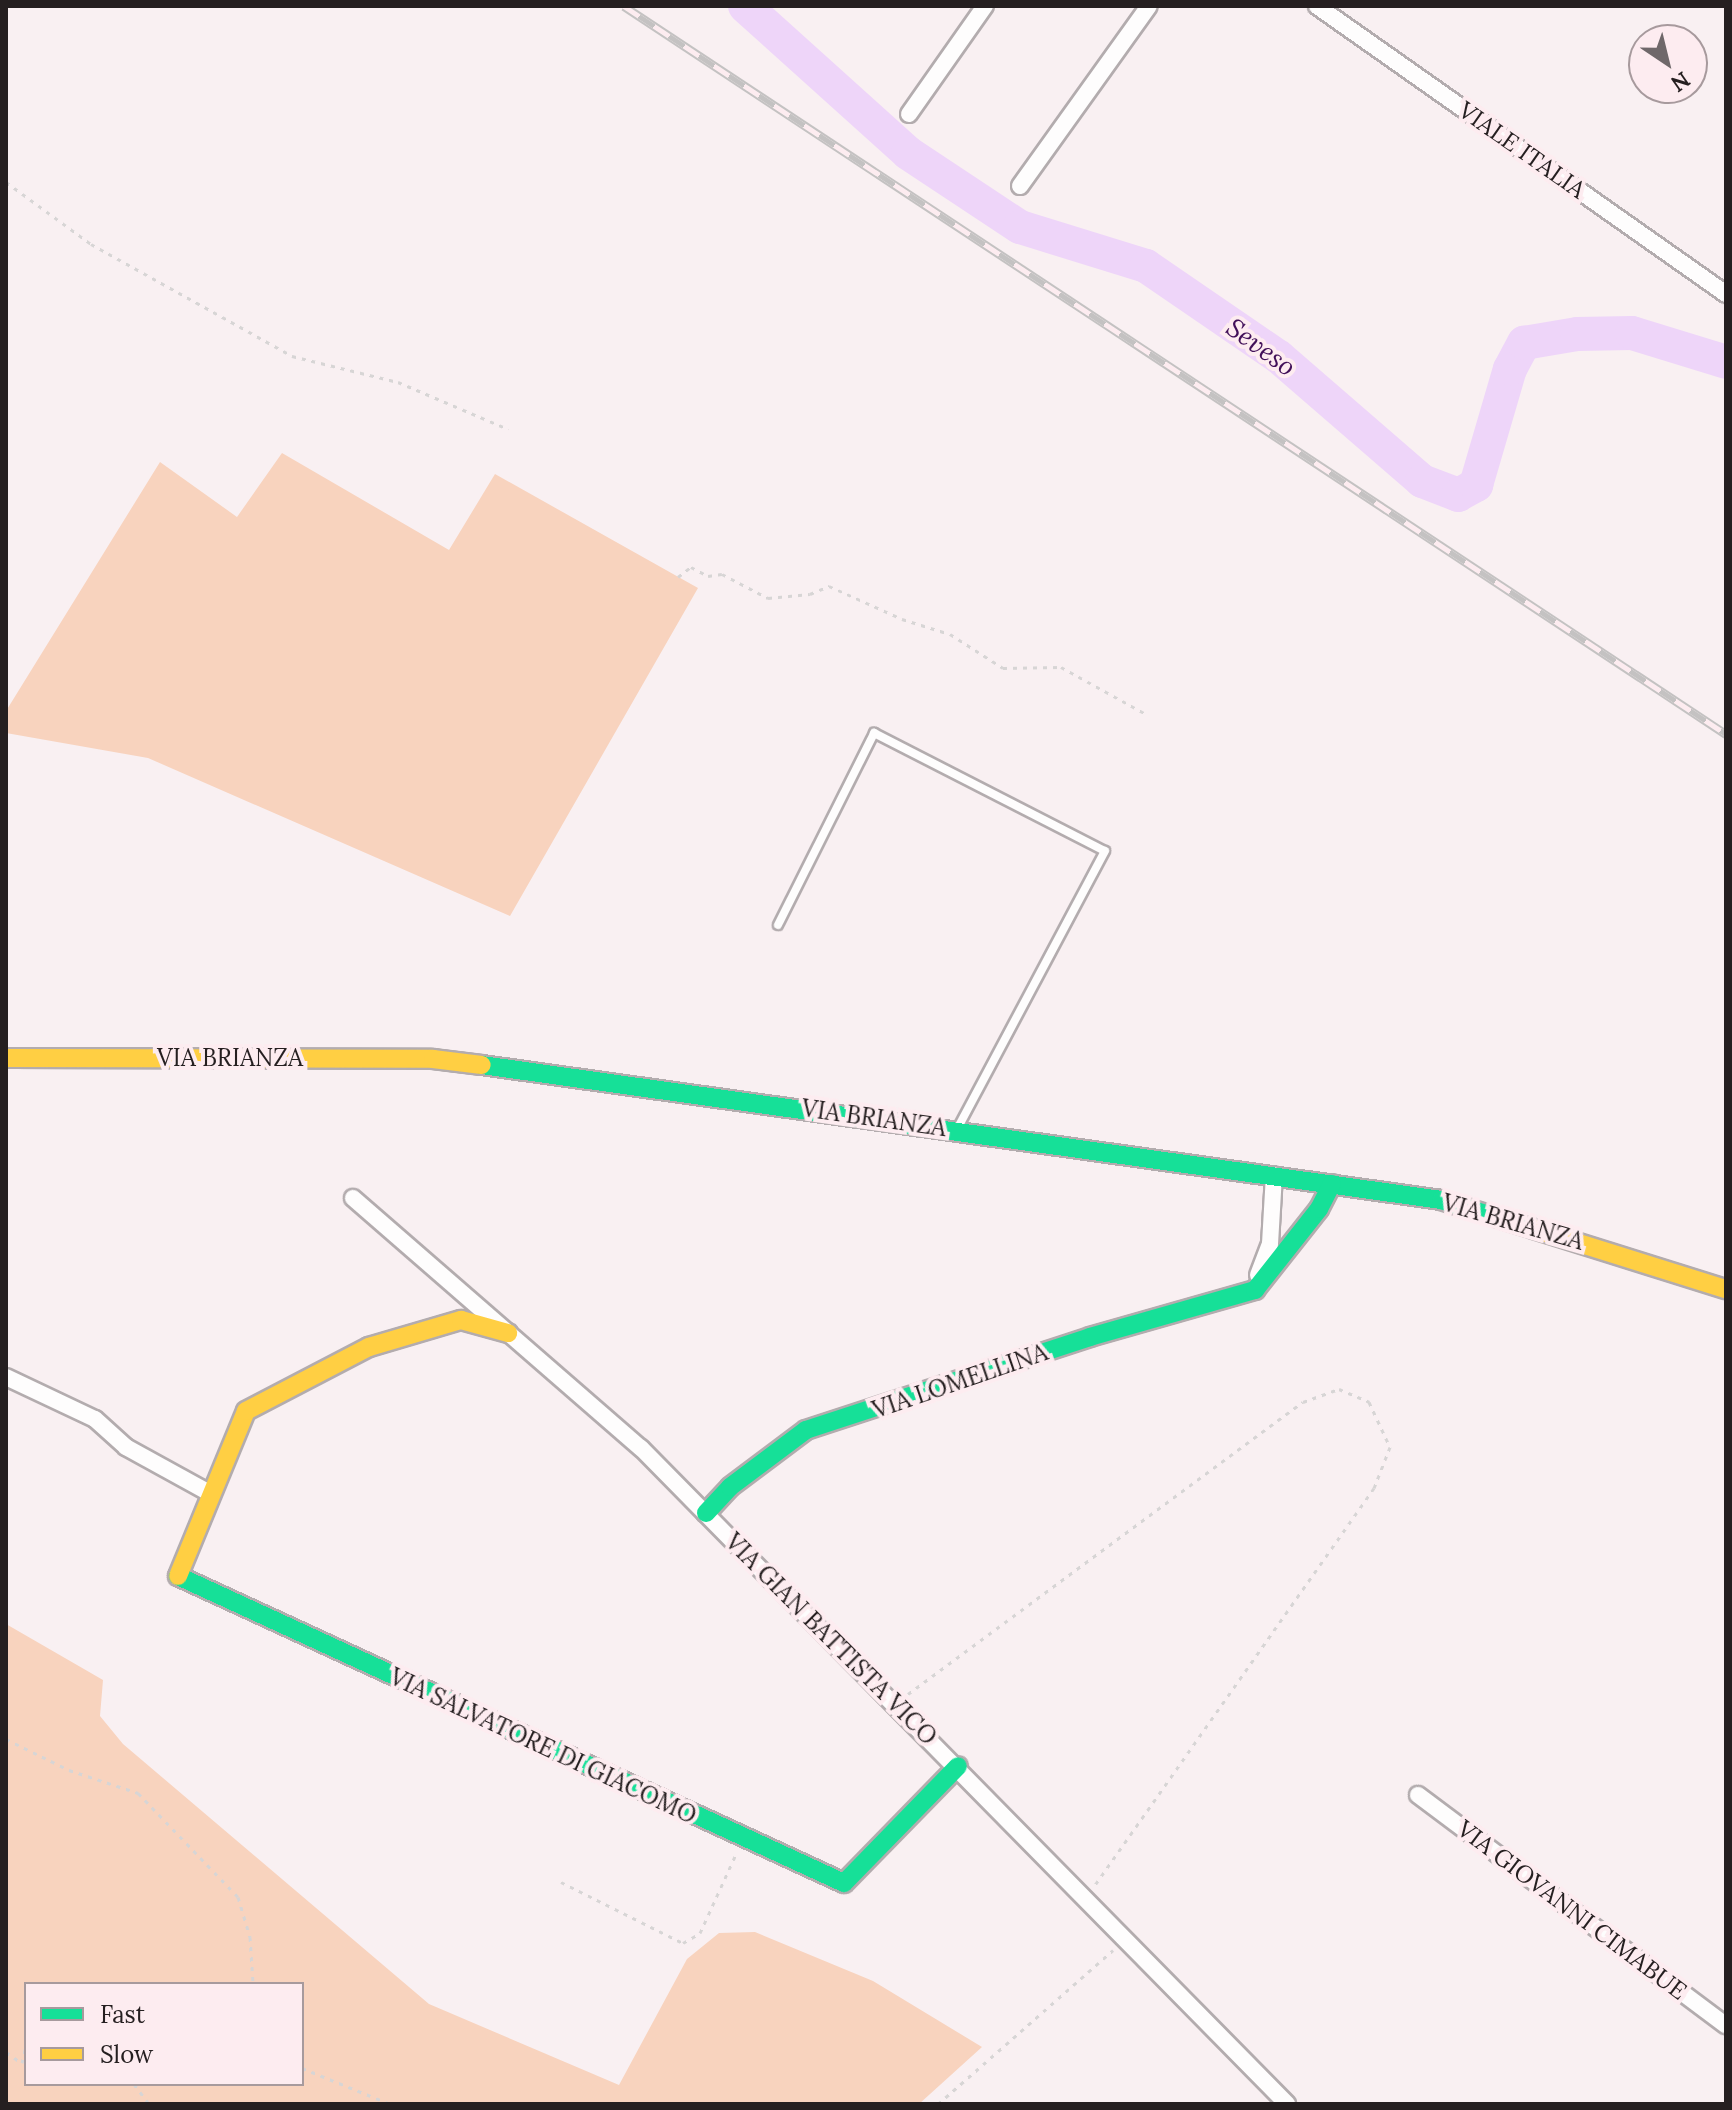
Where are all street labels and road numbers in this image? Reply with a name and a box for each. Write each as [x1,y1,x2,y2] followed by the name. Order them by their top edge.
[1453,96,1591,204] street label: VIALE ITALIA
[157,1044,303,1072] street label: VIA BRIANZA
[800,1094,948,1142] street label: VIA BRIANZA
[1439,1188,1587,1256] street label: VIA BRIANZA
[869,1338,1051,1424] street label: VIA LOMELLINA
[719,1527,943,1751] street label: VIA GIAN BATTISTA VICO
[385,1662,701,1830] street label: VIA SALVATORE DI GIACOMO
[1451,1814,1693,2006] street label: VIA GIOVANNI CIMABUE

